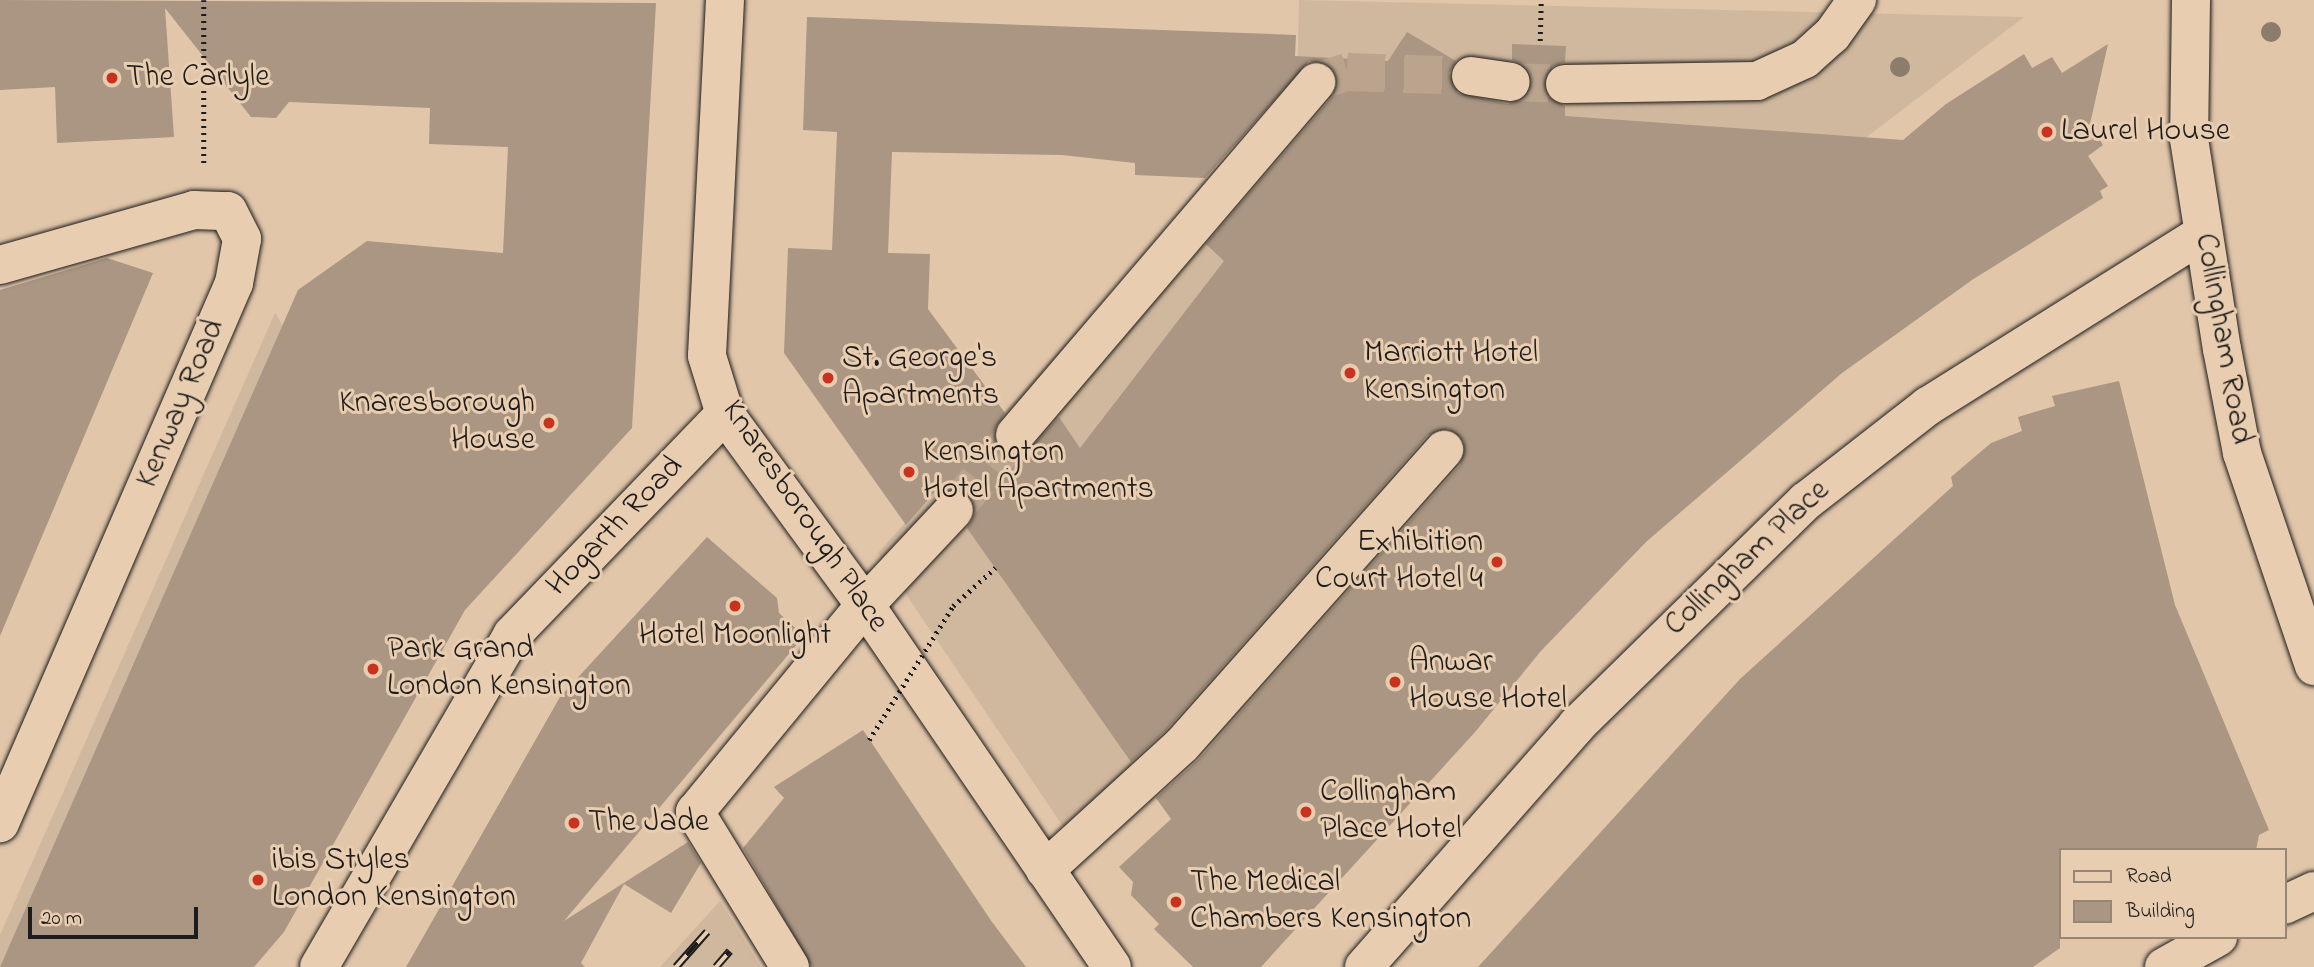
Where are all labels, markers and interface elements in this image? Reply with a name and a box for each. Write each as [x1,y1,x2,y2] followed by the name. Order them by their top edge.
[126,59,270,97] place label: The Carlyle
[104,70,120,86] marker: The Carlyle
[2061,113,2230,151] place label: Laurel House
[2039,124,2055,140] marker: Laurel House
[2185,231,2259,447] street label: Collingham Road
[129,314,235,494] street label: Kenway Road
[1364,336,1538,411] place label: Marriott Hotel Kensington
[842,341,999,416] place label: St. George's Apartments
[1342,365,1358,381] marker: Marriott Hotel Kensington
[820,370,836,386] marker: St. George's Apartments
[339,386,535,461] place label: Knaresborough House
[712,394,896,640] street label: Knaresborough Place
[541,415,557,431] marker: Knaresborough House
[923,435,1154,510] place label: Kensington Hotel Apartments
[540,449,692,605] street label: Hogarth Road
[901,464,917,480] marker: Kensington Hotel Apartments
[1657,473,1839,645] street label: Collingham Place
[1315,525,1483,600] place label: Exhibition Court Hotel 4
[1489,554,1505,570] marker: Exhibition Court Hotel 4
[727,598,743,614] marker: Hotel Moonlight
[639,617,831,655] place label: Hotel Moonlight
[387,632,631,707] place label: Park Grand London Kensington
[1409,645,1567,720] place label: Anwar House Hotel
[365,661,381,677] marker: Park Grand London Kensington
[1387,674,1403,690] marker: Anwar House Hotel
[1320,775,1462,850] place label: Collingham Place Hotel
[588,804,709,842] place label: The Jade
[1298,804,1314,820] marker: Collingham Place Hotel
[566,815,582,831] marker: The Jade
[272,843,516,918] place label: ibis Styles London Kensington
[2058,848,2286,939] legend
[2126,862,2172,892] text: Road
[1190,865,1471,940] place label: The Medical Chambers Kensington
[250,872,266,888] marker: ibis Styles London Kensington
[32,894,201,938] scale bar
[1168,894,1184,910] marker: The Medical Chambers Kensington
[2126,897,2195,927] text: Building
[41,904,82,934] text: 20 m

